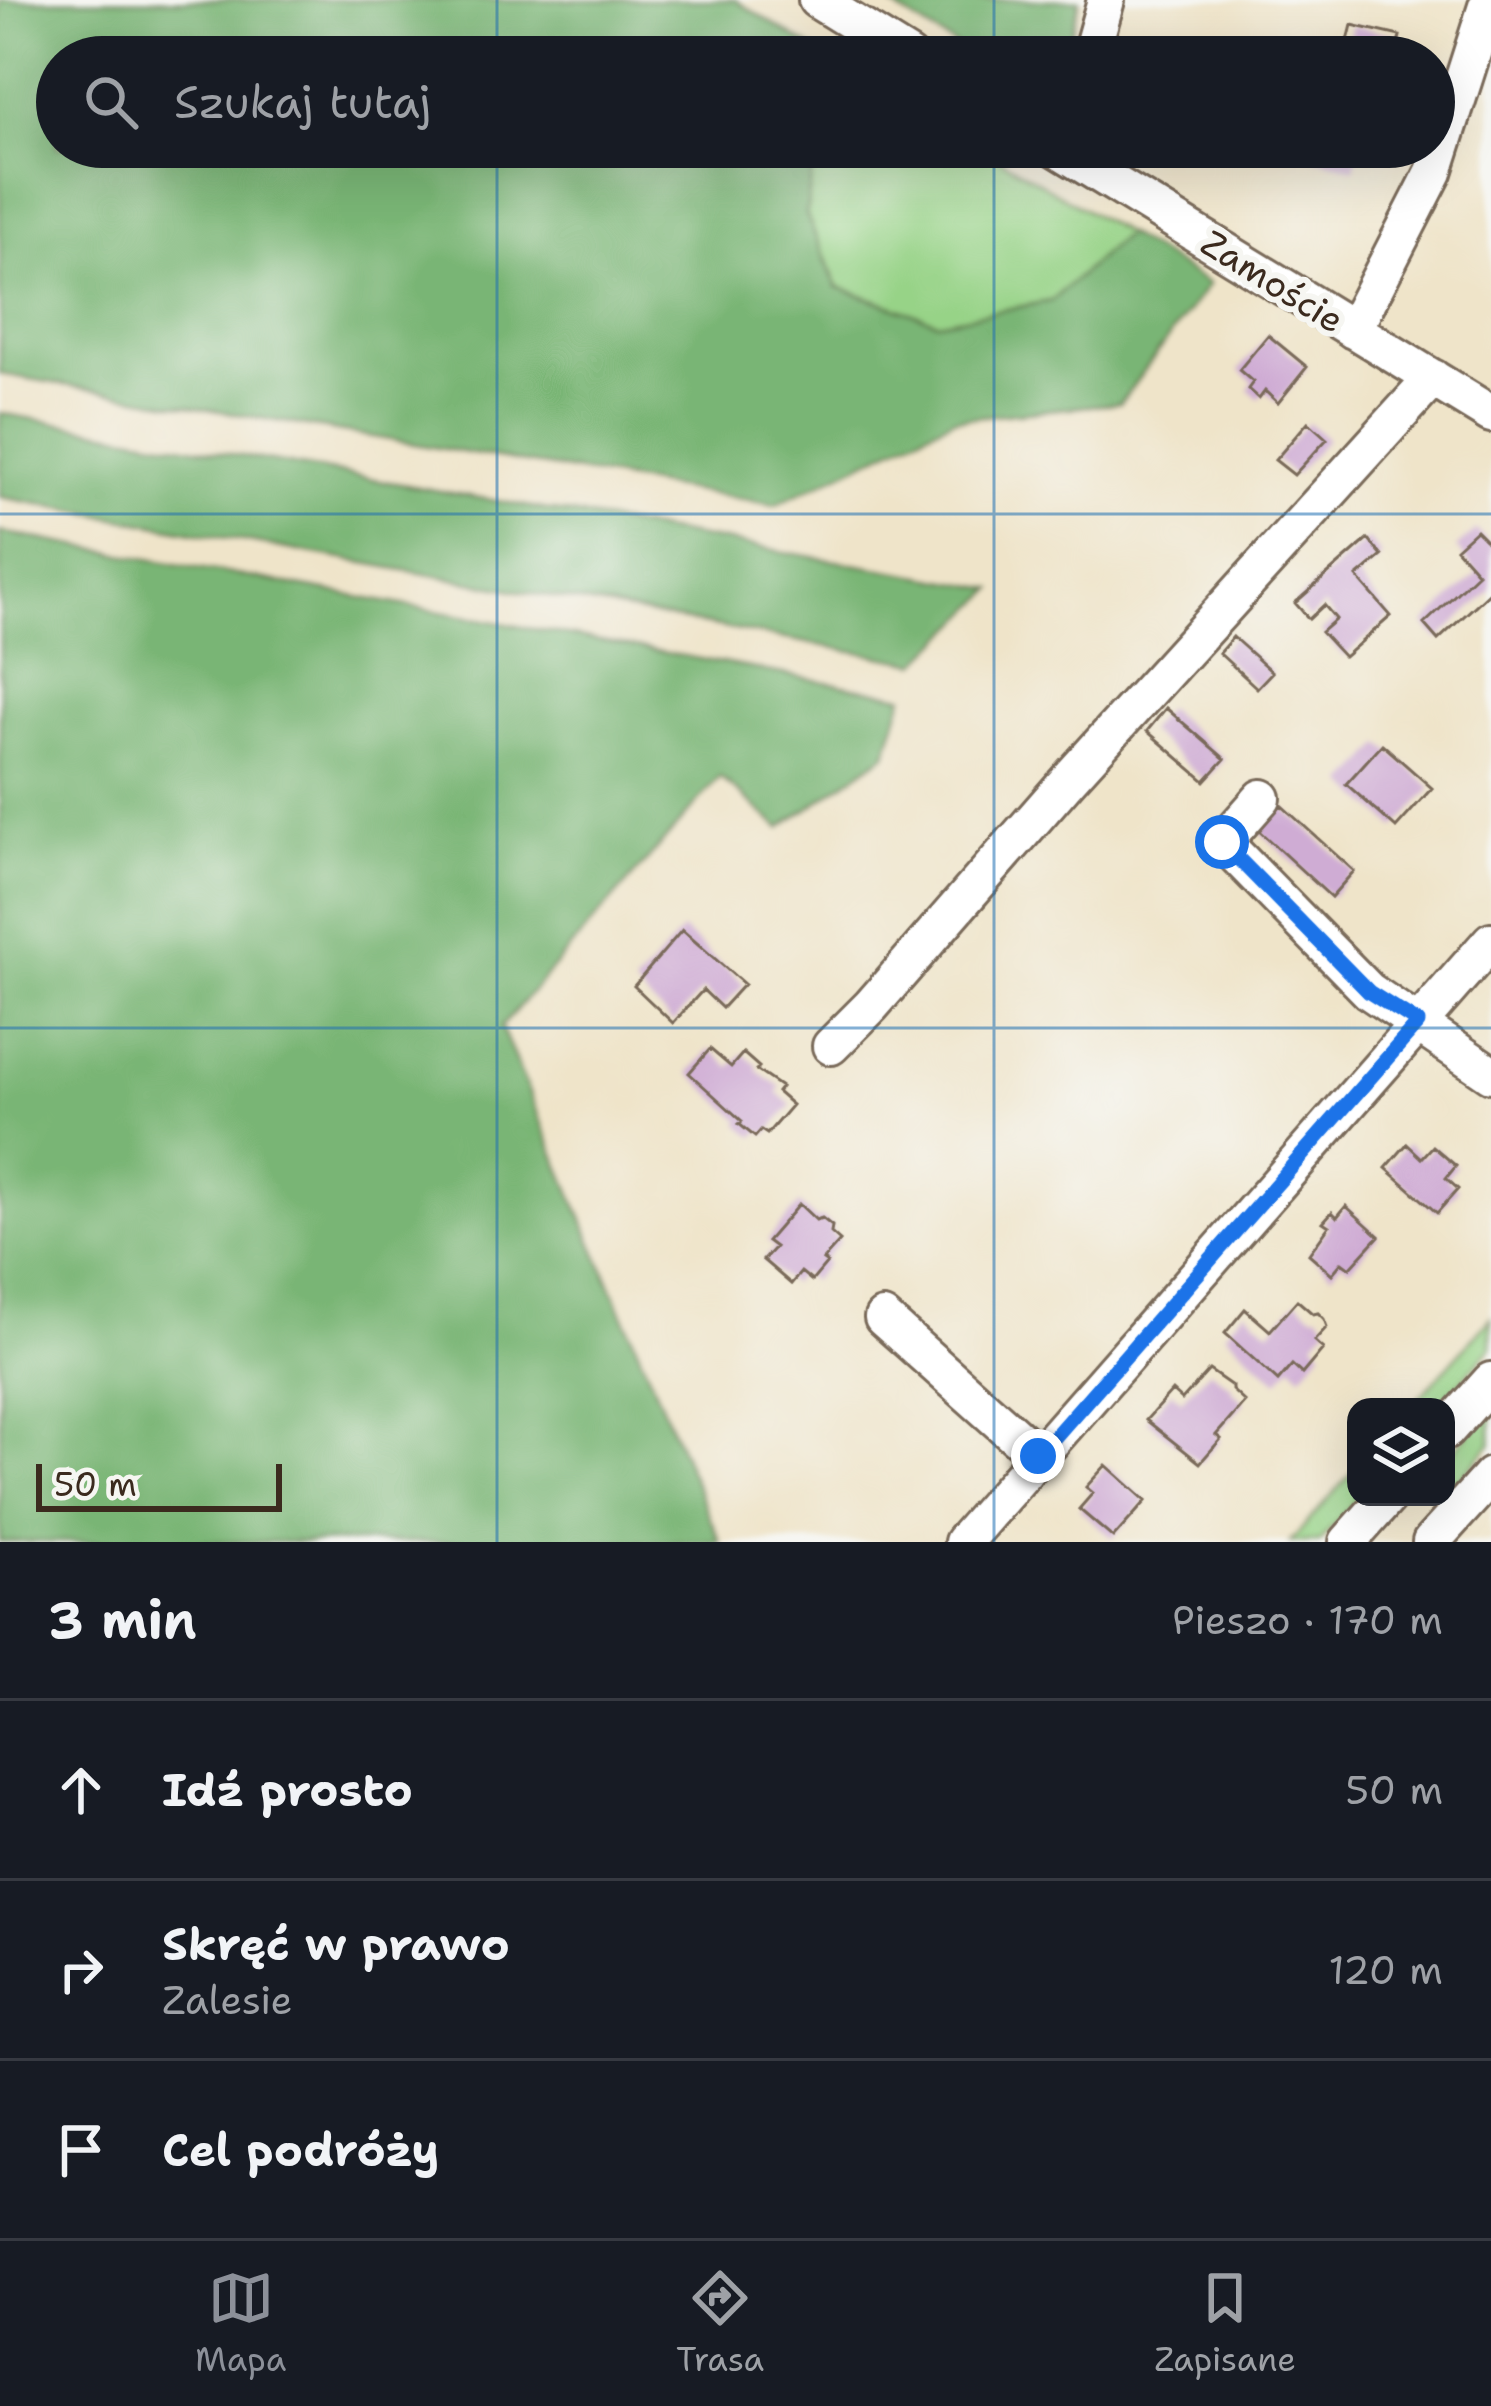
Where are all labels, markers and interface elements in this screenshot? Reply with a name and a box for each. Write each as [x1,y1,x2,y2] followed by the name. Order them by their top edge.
[36,36,1455,168] search box
[78,69,144,135] icon: search
[174,72,431,132] text: Szukaj tutaj
[1192,218,1354,345] street label: Zamoście
[1195,815,1249,869] route start
[1347,1398,1455,1506] map controls
[1347,1398,1455,1506] button: layers
[1011,1429,1065,1483] route end
[36,1458,282,1511] scale bar
[54,1462,137,1507] text: 50 m
[48,1586,197,1654] text: 3 min
[1172,1594,1443,1646] text: Pieszo · 170 m
[48,1757,114,1823] icon: ahead
[162,1760,413,1820] text: Idź prosto
[1345,1764,1443,1816] text: 50 m
[162,1914,510,1974] text: Skręć w prawo
[48,1937,114,2003] icon: right
[1328,1944,1443,1996] text: 120 m
[162,1974,293,2026] text: Zalesie
[48,2117,114,2183] icon: arrive
[162,2120,439,2180] text: Cel podróży
[195,2265,286,2382] tab: Mapa
[676,2265,764,2382] tab: Trasa
[1154,2265,1296,2382] tab: Zapisane

